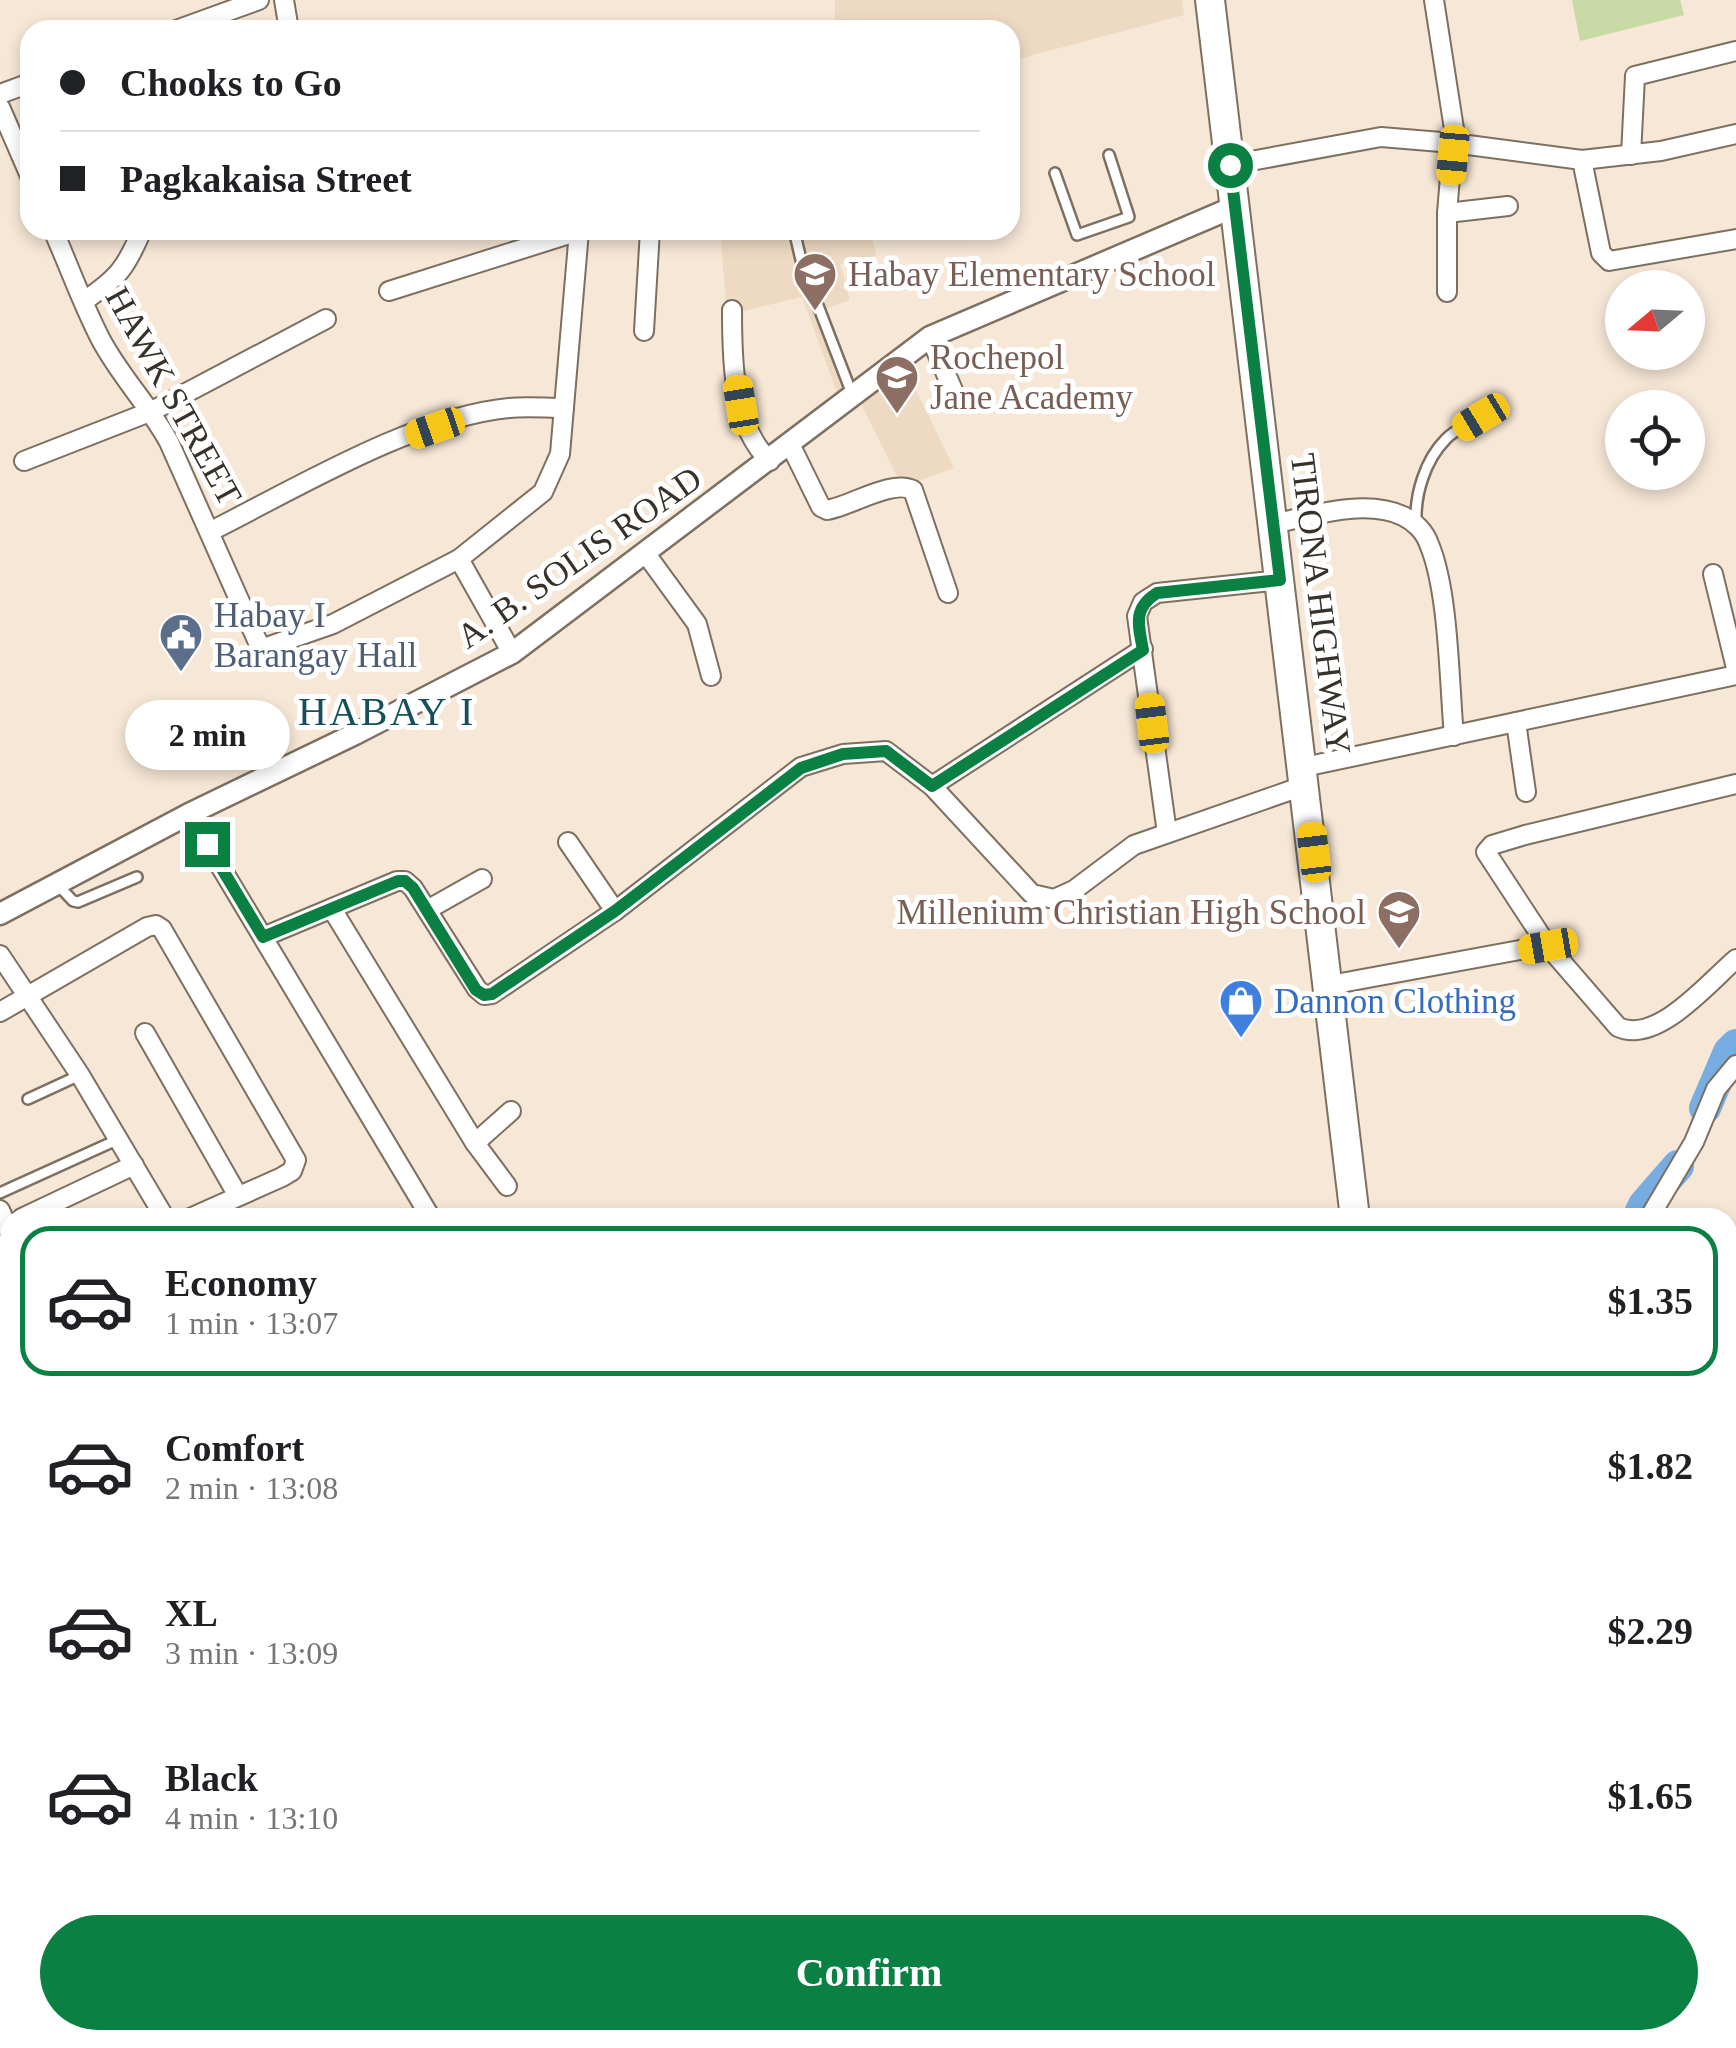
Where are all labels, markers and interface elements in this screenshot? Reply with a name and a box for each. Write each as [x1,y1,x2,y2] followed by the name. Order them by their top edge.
[120,62,342,104] text: Chooks to Go
[1435,124,1471,186] car
[1208,143,1253,188] route start
[120,158,412,200] text: Pagkakaisa Street
[792,251,838,312] school or university icon: Habay Elementary School
[848,255,1216,294] place label: Habay Elementary School
[1605,270,1705,370] north arrow
[1605,270,1705,490] map controls
[98,280,250,512] street label: HAWK STREET
[930,338,1134,417] place label: Rochepol Jane Academy
[874,354,920,415] school or university icon: Rochepol Jane Academy
[721,373,761,437] car
[1448,389,1514,445] car
[1605,390,1705,490] button: locate
[402,404,468,452] car
[1283,451,1358,757] street label: TIRONA HIGHWAY
[450,459,709,656] street label: A. B. SOLIS ROAD
[214,596,417,675] place label: Habay I Barangay Hall
[158,612,204,673] public building icon: Habay I Barangay Hall
[298,689,476,734] district label: HABAY I
[1133,691,1171,755] car
[124,699,290,769] callout: 2 min
[169,717,246,753] text: 2 min
[1295,820,1333,884] car
[185,822,230,867] route end
[1376,889,1422,950] school or university icon: Millenium Christian High School
[896,893,1366,932] place label: Millenium Christian High School
[1516,926,1580,966] car
[1218,978,1264,1039] shop icon: Dannon Clothing
[1274,982,1516,1021] place label: Dannon Clothing
[45,1256,135,1346] icon: car
[165,1262,317,1304] text: Economy
[1608,1280,1693,1322] text: $1.35
[165,1305,338,1341] text: 1 min · 13:07
[45,1421,135,1511] icon: car
[165,1427,304,1469] text: Comfort
[1608,1445,1693,1487] text: $1.82
[165,1470,338,1506] text: 2 min · 13:08
[45,1586,135,1676] icon: car
[165,1592,218,1634] text: XL
[1608,1610,1693,1652] text: $2.29
[165,1635,338,1671] text: 3 min · 13:09
[45,1751,135,1841] icon: car
[165,1757,258,1799] text: Black
[1608,1775,1693,1817] text: $1.65
[165,1800,338,1836] text: 4 min · 13:10
[40,1915,1698,2030] button: Confirm

